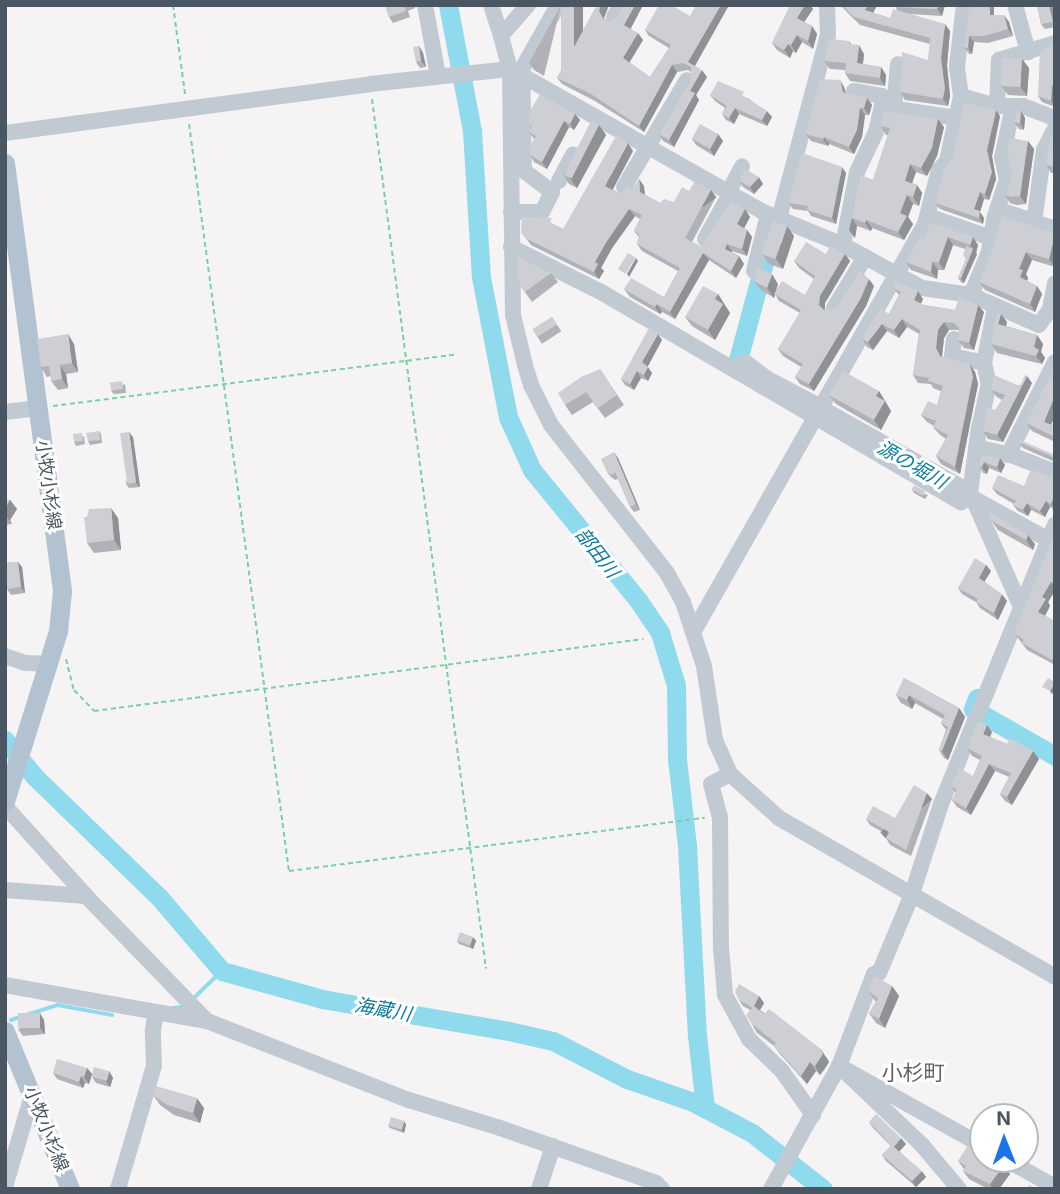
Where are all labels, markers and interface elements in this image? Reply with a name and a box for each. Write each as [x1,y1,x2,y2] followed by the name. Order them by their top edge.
[873,436,951,494] water label: 源の堀川
[31,439,65,531] street label: 小牧小杉線
[570,524,624,582] water label: 部田川
[353,994,413,1026] water label: 海蔵川
[882,1060,944,1086] district label: 小杉町
[19,1083,73,1175] street label: 小牧小杉線
[969,1103,1039,1173] north arrow
[996,1107,1011,1130] text: N

